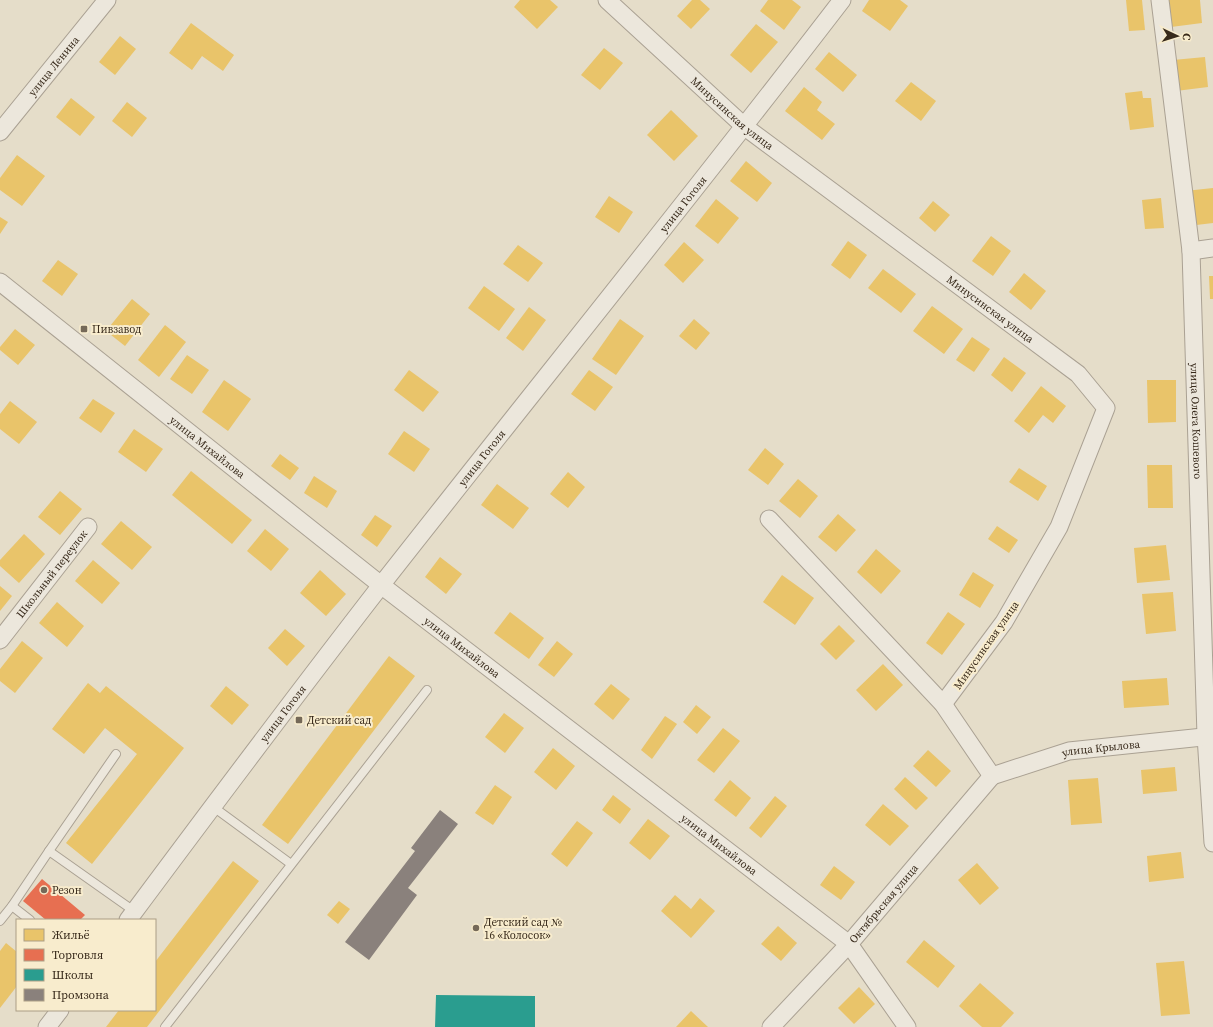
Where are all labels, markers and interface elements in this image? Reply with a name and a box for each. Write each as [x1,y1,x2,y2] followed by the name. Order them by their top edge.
[1157,16,1197,56] north arrow
[25,33,83,99] street label: улица Ленина
[1179,33,1194,41] text: С
[687,74,777,154] street label: Минусинская улица
[656,173,710,236] street label: улица Гоголя
[943,272,1037,347] street label: Минусинская улица
[92,322,141,337] place label: Пивзавод
[79,324,89,334] marker: Пивзавод
[1186,363,1205,480] street label: улица Олега Кошевого
[166,413,248,482] street label: улица Михайлова
[455,427,509,489] street label: улица Гоголя
[13,527,91,621] street label: Школьный переулок
[950,598,1023,692] street label: Минусинская улица
[421,614,503,682] street label: улица Михайлова
[257,682,310,745] street label: улица Гоголя
[307,713,371,728] place label: Детский сад
[294,715,304,725] marker: Детский сад
[1060,737,1141,761] street label: улица Крылова
[678,811,760,879] street label: улица Михайлова
[846,861,922,947] street label: Октябрьская улица
[52,883,82,898] place label: Резон
[39,885,49,895] marker: Резон
[484,915,562,943] place label: Детский сад № 16 «Колосок»
[16,919,156,1011] legend
[471,923,481,933] marker: Детский сад № 16 «Колосок»
[52,927,90,943] text: Жильё
[52,947,103,963] text: Торговля
[52,967,93,983] text: Школы
[52,987,110,1003] text: Промзона

